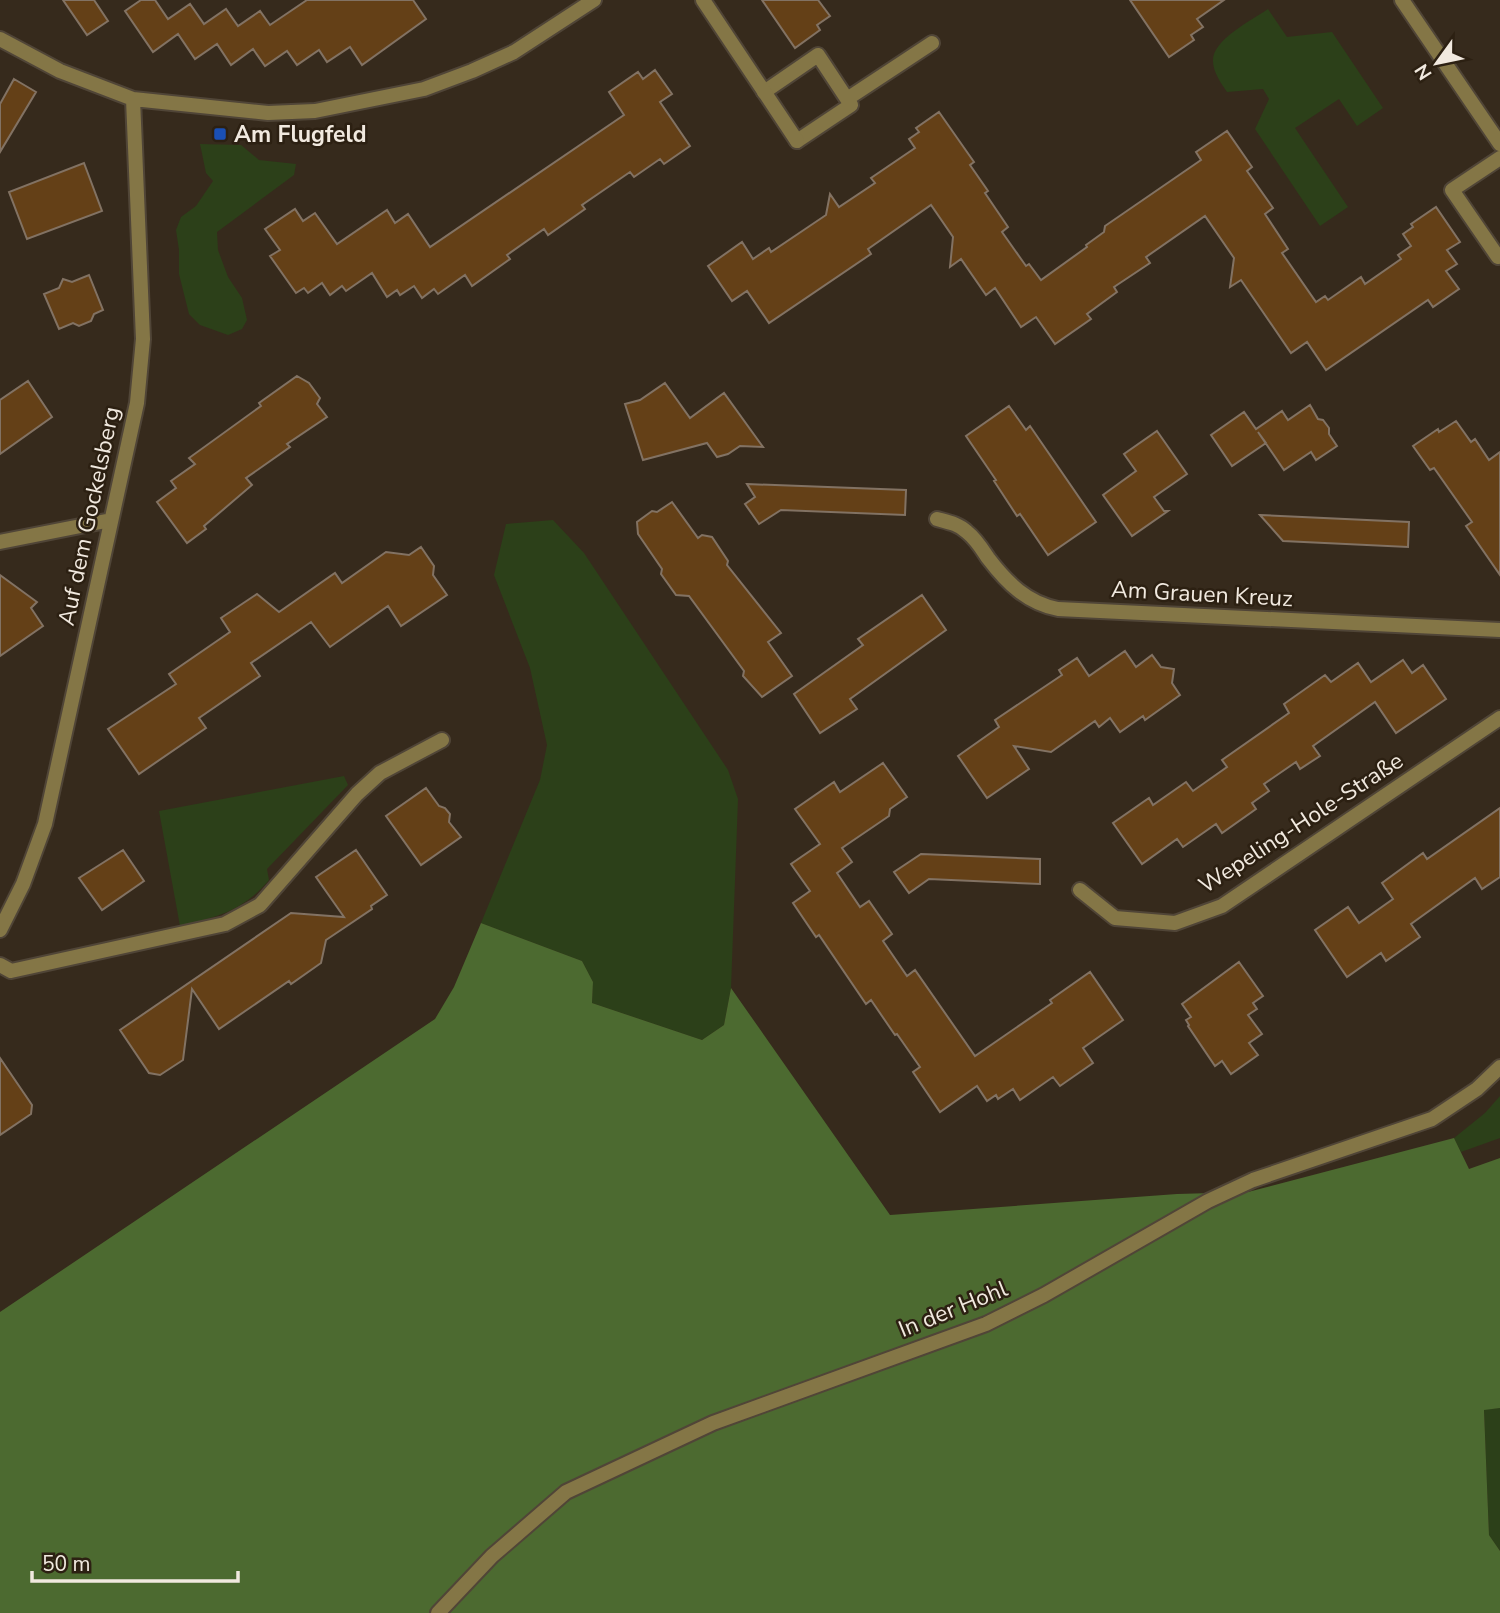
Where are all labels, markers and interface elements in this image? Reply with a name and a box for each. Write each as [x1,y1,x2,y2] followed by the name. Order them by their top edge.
[1402,28,1472,98] north arrow
[1409,59,1438,85] text: N
[234,119,367,150] place label: Am Flugfeld
[212,126,228,142] marker: Am Flugfeld
[51,404,127,628] street label: Auf dem Gockelsberg
[1110,574,1294,614] street label: Am Grauen Kreuz
[1193,745,1409,901] street label: Wepeling-Hole-Straße
[894,1273,1012,1345] street label: In der Hohl
[32,1540,238,1584] scale bar
[42,1550,91,1578] text: 50 m

